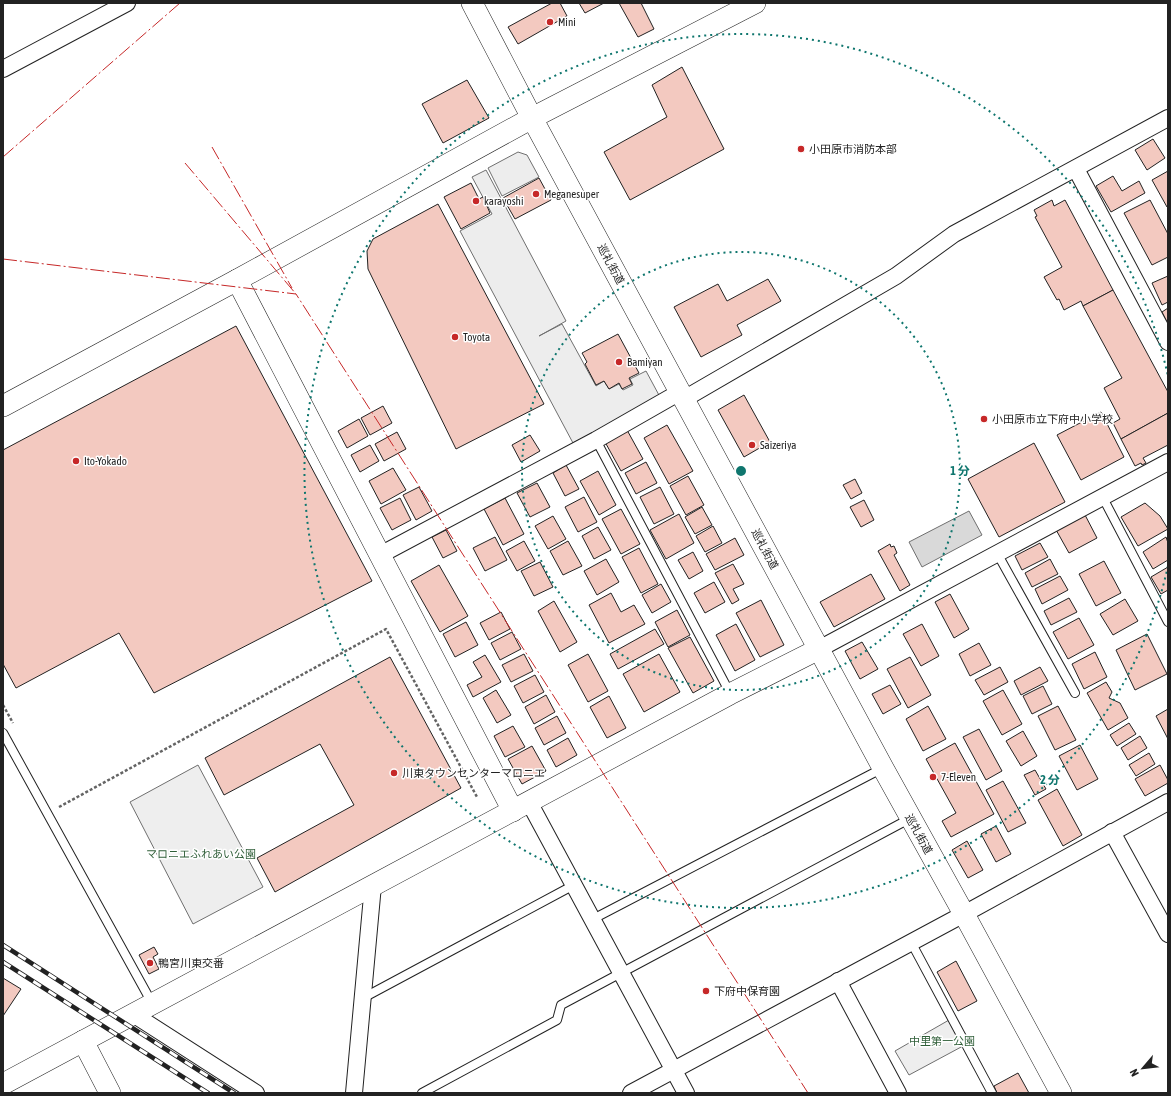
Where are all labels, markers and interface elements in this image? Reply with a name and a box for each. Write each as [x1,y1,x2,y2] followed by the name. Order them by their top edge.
[558,16,576,28] place label: Mini
[545,17,555,27] marker: Mini
[809,143,897,155] place label: 小田原市消防本部
[796,144,806,154] marker: 小田原市消防本部
[544,188,600,200] place label: Meganesuper
[531,189,541,199] marker: Meganesuper
[484,195,523,207] place label: karayoshi
[471,196,481,206] marker: karayoshi
[595,242,627,286] street label: 巡礼街道
[463,331,490,343] place label: Toyota
[450,332,460,342] marker: Toyota
[627,356,663,368] place label: Bamiyan
[614,357,624,367] marker: Bamiyan
[992,413,1113,425] place label: 小田原市立下府中小学校
[979,414,989,424] marker: 小田原市立下府中小学校
[760,439,796,451] place label: Saizeriya
[747,440,757,450] marker: Saizeriya
[84,455,127,467] place label: Ito-Yokado
[71,456,81,466] marker: Ito-Yokado
[734,464,748,478] centre of rings
[950,464,970,478] text: 1 分
[749,527,781,571] street label: 巡礼街道
[402,767,545,779] place label: 川東タウンセンターマロニエ
[389,768,399,778] marker: 川東タウンセンターマロニエ
[941,771,976,783] place label: 7-Eleven
[928,772,938,782] marker: 7-Eleven
[1040,773,1060,787] text: 2 分
[903,812,935,856] street label: 巡礼街道
[146,848,256,860] park label: マロニエふれあい公園
[158,957,224,969] place label: 鴨宮川東交番
[145,958,155,968] marker: 鴨宮川東交番
[714,985,780,997] place label: 下府中保育園
[701,986,711,996] marker: 下府中保育園
[909,1035,975,1047] park label: 中里第一公園
[1123,1048,1163,1088] north arrow
[1127,1067,1141,1078] text: N

